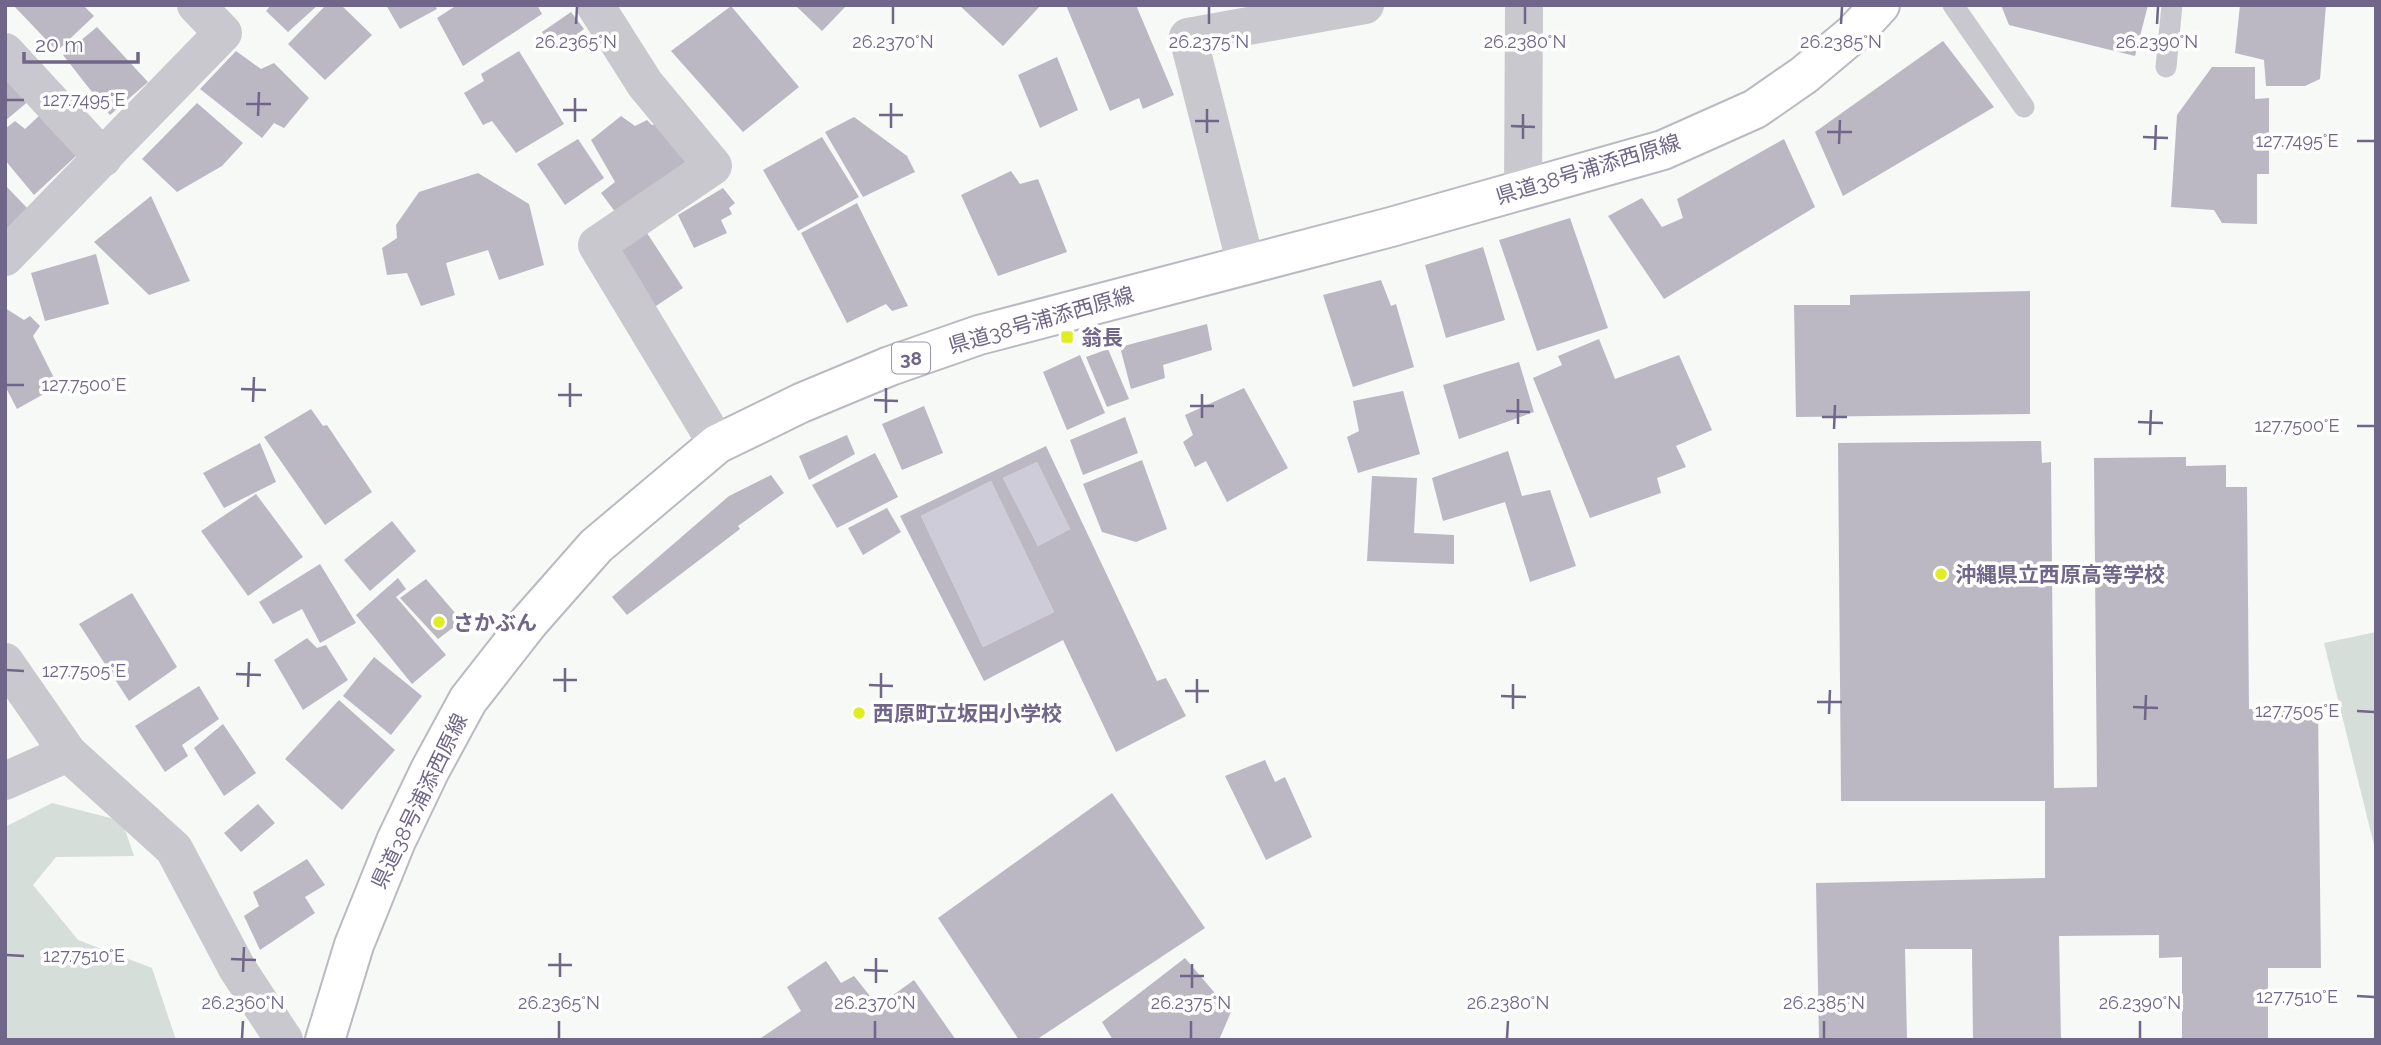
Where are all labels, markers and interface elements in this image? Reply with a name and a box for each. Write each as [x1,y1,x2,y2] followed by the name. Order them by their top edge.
[24,21,138,65] scale bar
[535,31,617,52] text: 26.2365°N
[852,31,934,52] text: 26.2370°N
[1169,31,1249,52] text: 26.2375°N
[1484,31,1566,52] text: 26.2380°N
[1800,31,1882,52] text: 26.2385°N
[2116,31,2198,52] text: 26.2390°N
[35,32,83,57] text: 20 m
[42,89,126,110] text: 127.7495°E
[1493,129,1683,209] street label: 県道38号浦添西原線
[2255,130,2339,151] text: 127.7495°E
[945,282,1137,358] street label: 県道38号浦添西原線
[1081,325,1123,350] place label: 翁長
[1059,329,1075,345] marker: 翁長
[892,342,930,374] road number: 38
[41,374,127,395] text: 127.7500°E
[2254,415,2340,436] text: 127.7500°E
[1955,562,2165,587] place label: 沖縄県立西原高等学校
[1933,566,1949,582] marker: 沖縄県立西原高等学校
[453,610,537,635] place label: さかぶん
[431,614,447,630] marker: さかぶん
[42,660,126,681] text: 127.7505°E
[2255,700,2339,721] text: 127.7505°E
[873,701,1062,726] place label: 西原町立坂田小学校
[851,705,867,721] marker: 西原町立坂田小学校
[366,709,472,893] street label: 県道38号浦添西原線
[43,945,125,966] text: 127.7510°E
[2256,986,2338,1007] text: 127.7510°E
[202,992,284,1013] text: 26.2360°N
[518,992,600,1013] text: 26.2365°N
[834,992,916,1013] text: 26.2370°N
[1151,992,1231,1013] text: 26.2375°N
[1467,992,1549,1013] text: 26.2380°N
[1783,992,1865,1013] text: 26.2385°N
[2099,992,2181,1013] text: 26.2390°N

